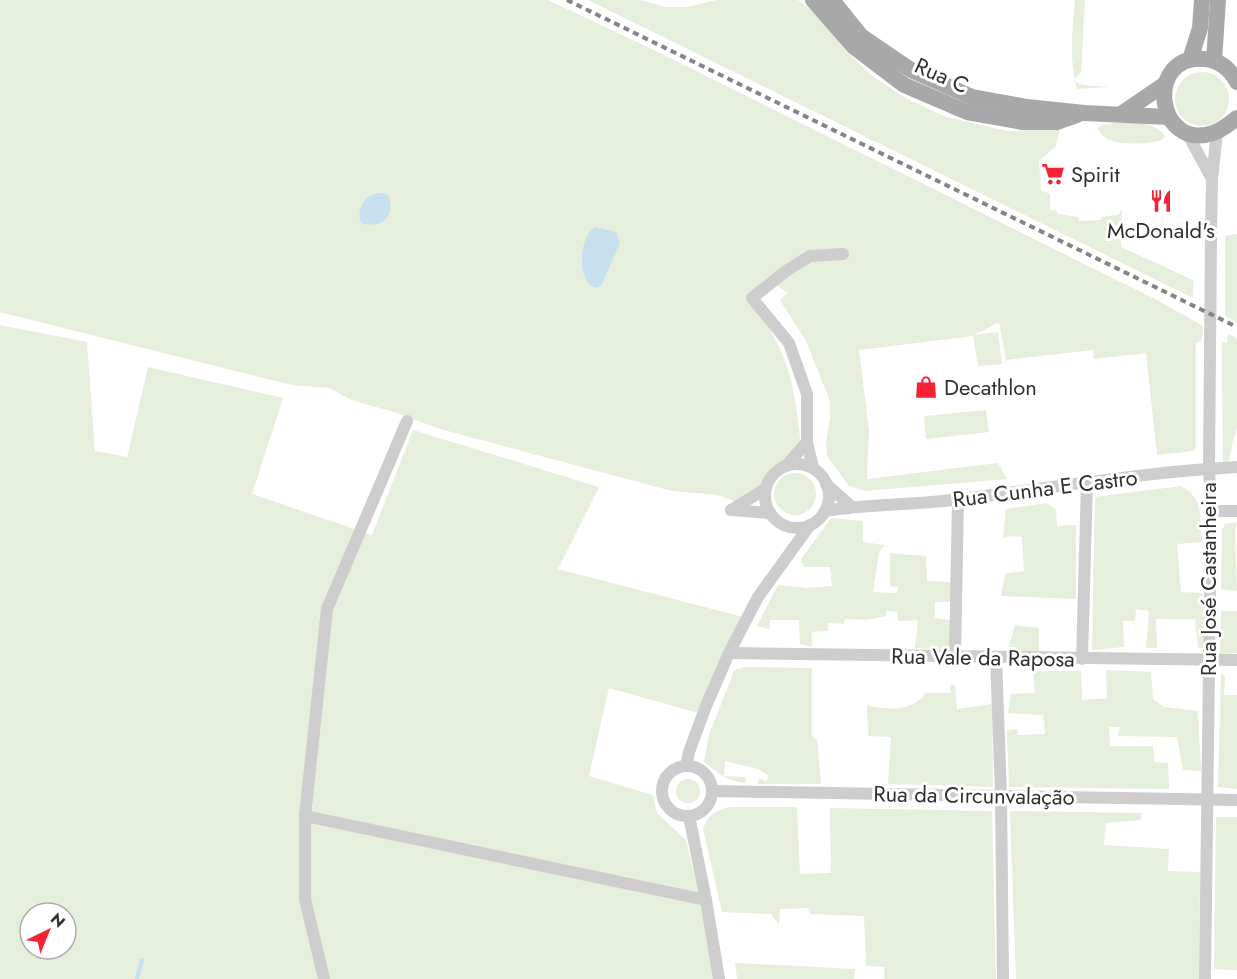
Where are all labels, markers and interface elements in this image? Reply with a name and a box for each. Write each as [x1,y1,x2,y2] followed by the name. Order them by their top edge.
[910,49,974,101] street label: Rua C
[1071,158,1121,190] place label: Spirit
[1040,161,1066,187] supermarket icon: Spirit
[1148,188,1174,214] restaurant icon: McDonald's
[1107,214,1215,246] place label: McDonald's
[944,371,1037,403] place label: Decathlon
[913,374,939,400] shop icon: Decathlon
[951,461,1139,515] street label: Rua Cunha E Castro
[1192,482,1224,676] street label: Rua José Castanheira
[891,639,1075,675] street label: Rua Vale da Raposa
[873,777,1075,813] street label: Rua da Circunvalação
[18,901,78,961] north arrow
[45,908,70,933] text: N

